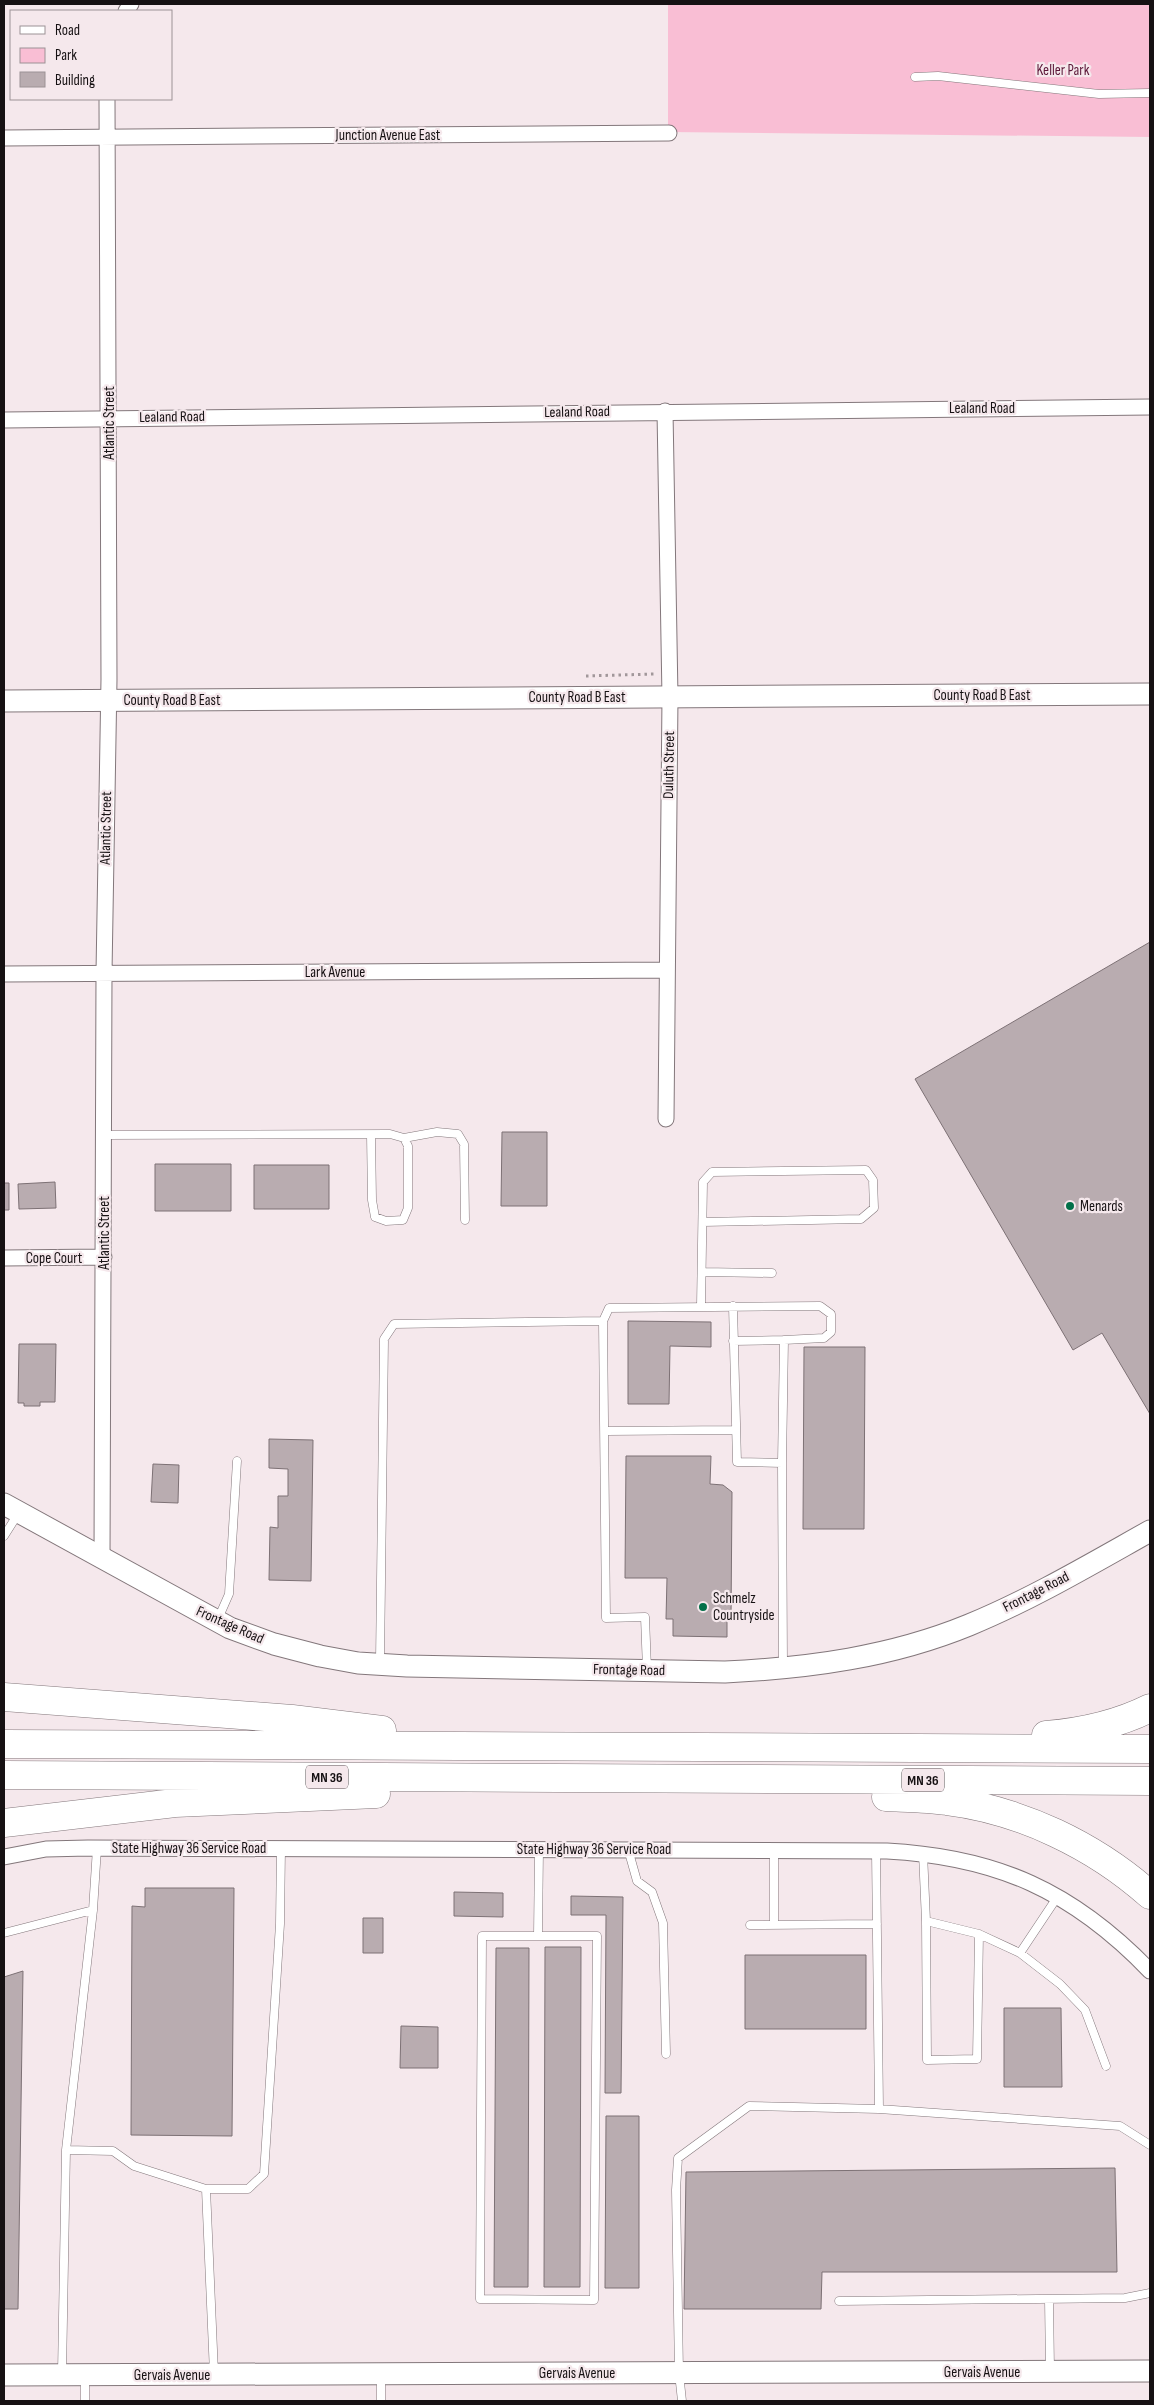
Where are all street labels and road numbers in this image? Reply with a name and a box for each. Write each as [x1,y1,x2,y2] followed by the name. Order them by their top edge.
[335,126,441,145] street label: Junction Avenue East
[100,386,119,461] street label: Atlantic Street
[949,399,1015,418] street label: Lealand Road
[544,402,610,422] street label: Lealand Road
[139,407,205,427] street label: Lealand Road
[933,686,1031,705] street label: County Road B East
[528,688,626,707] street label: County Road B East
[123,691,221,710] street label: County Road B East
[659,731,679,799] street label: Duluth Street
[96,791,116,866] street label: Atlantic Street
[305,963,365,982] street label: Lark Avenue
[95,1196,114,1271] street label: Atlantic Street
[26,1249,83,1268] street label: Cope Court
[1000,1567,1072,1617] street label: Frontage Road
[193,1602,267,1648] street label: Frontage Road
[593,1660,665,1680] street label: Frontage Road
[306,1765,348,1788] road number: MN 36
[902,1768,944,1792] road number: MN 36
[112,1839,266,1858] street label: State Highway 36 Service Road
[517,1840,671,1859] street label: State Highway 36 Service Road
[944,2363,1020,2382] street label: Gervais Avenue
[539,2364,615,2383] street label: Gervais Avenue
[134,2366,210,2385] street label: Gervais Avenue

